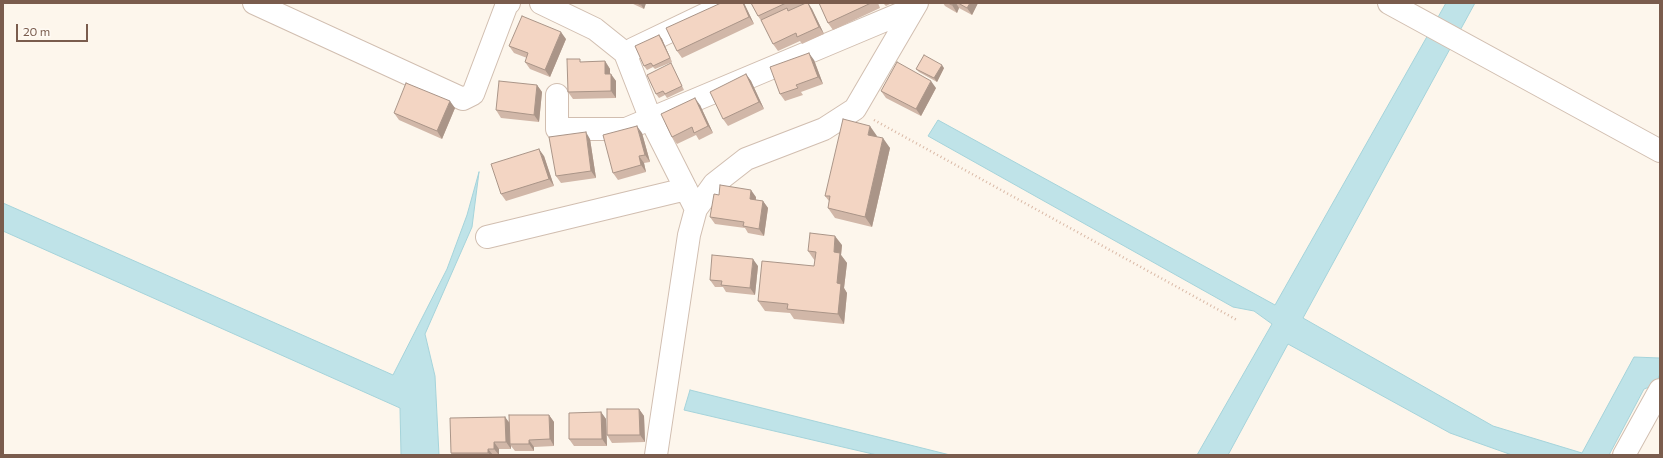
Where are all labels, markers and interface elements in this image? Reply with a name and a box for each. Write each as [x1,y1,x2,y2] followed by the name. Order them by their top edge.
[18,16,90,42] scale bar
[23,24,50,38] text: 20 m

